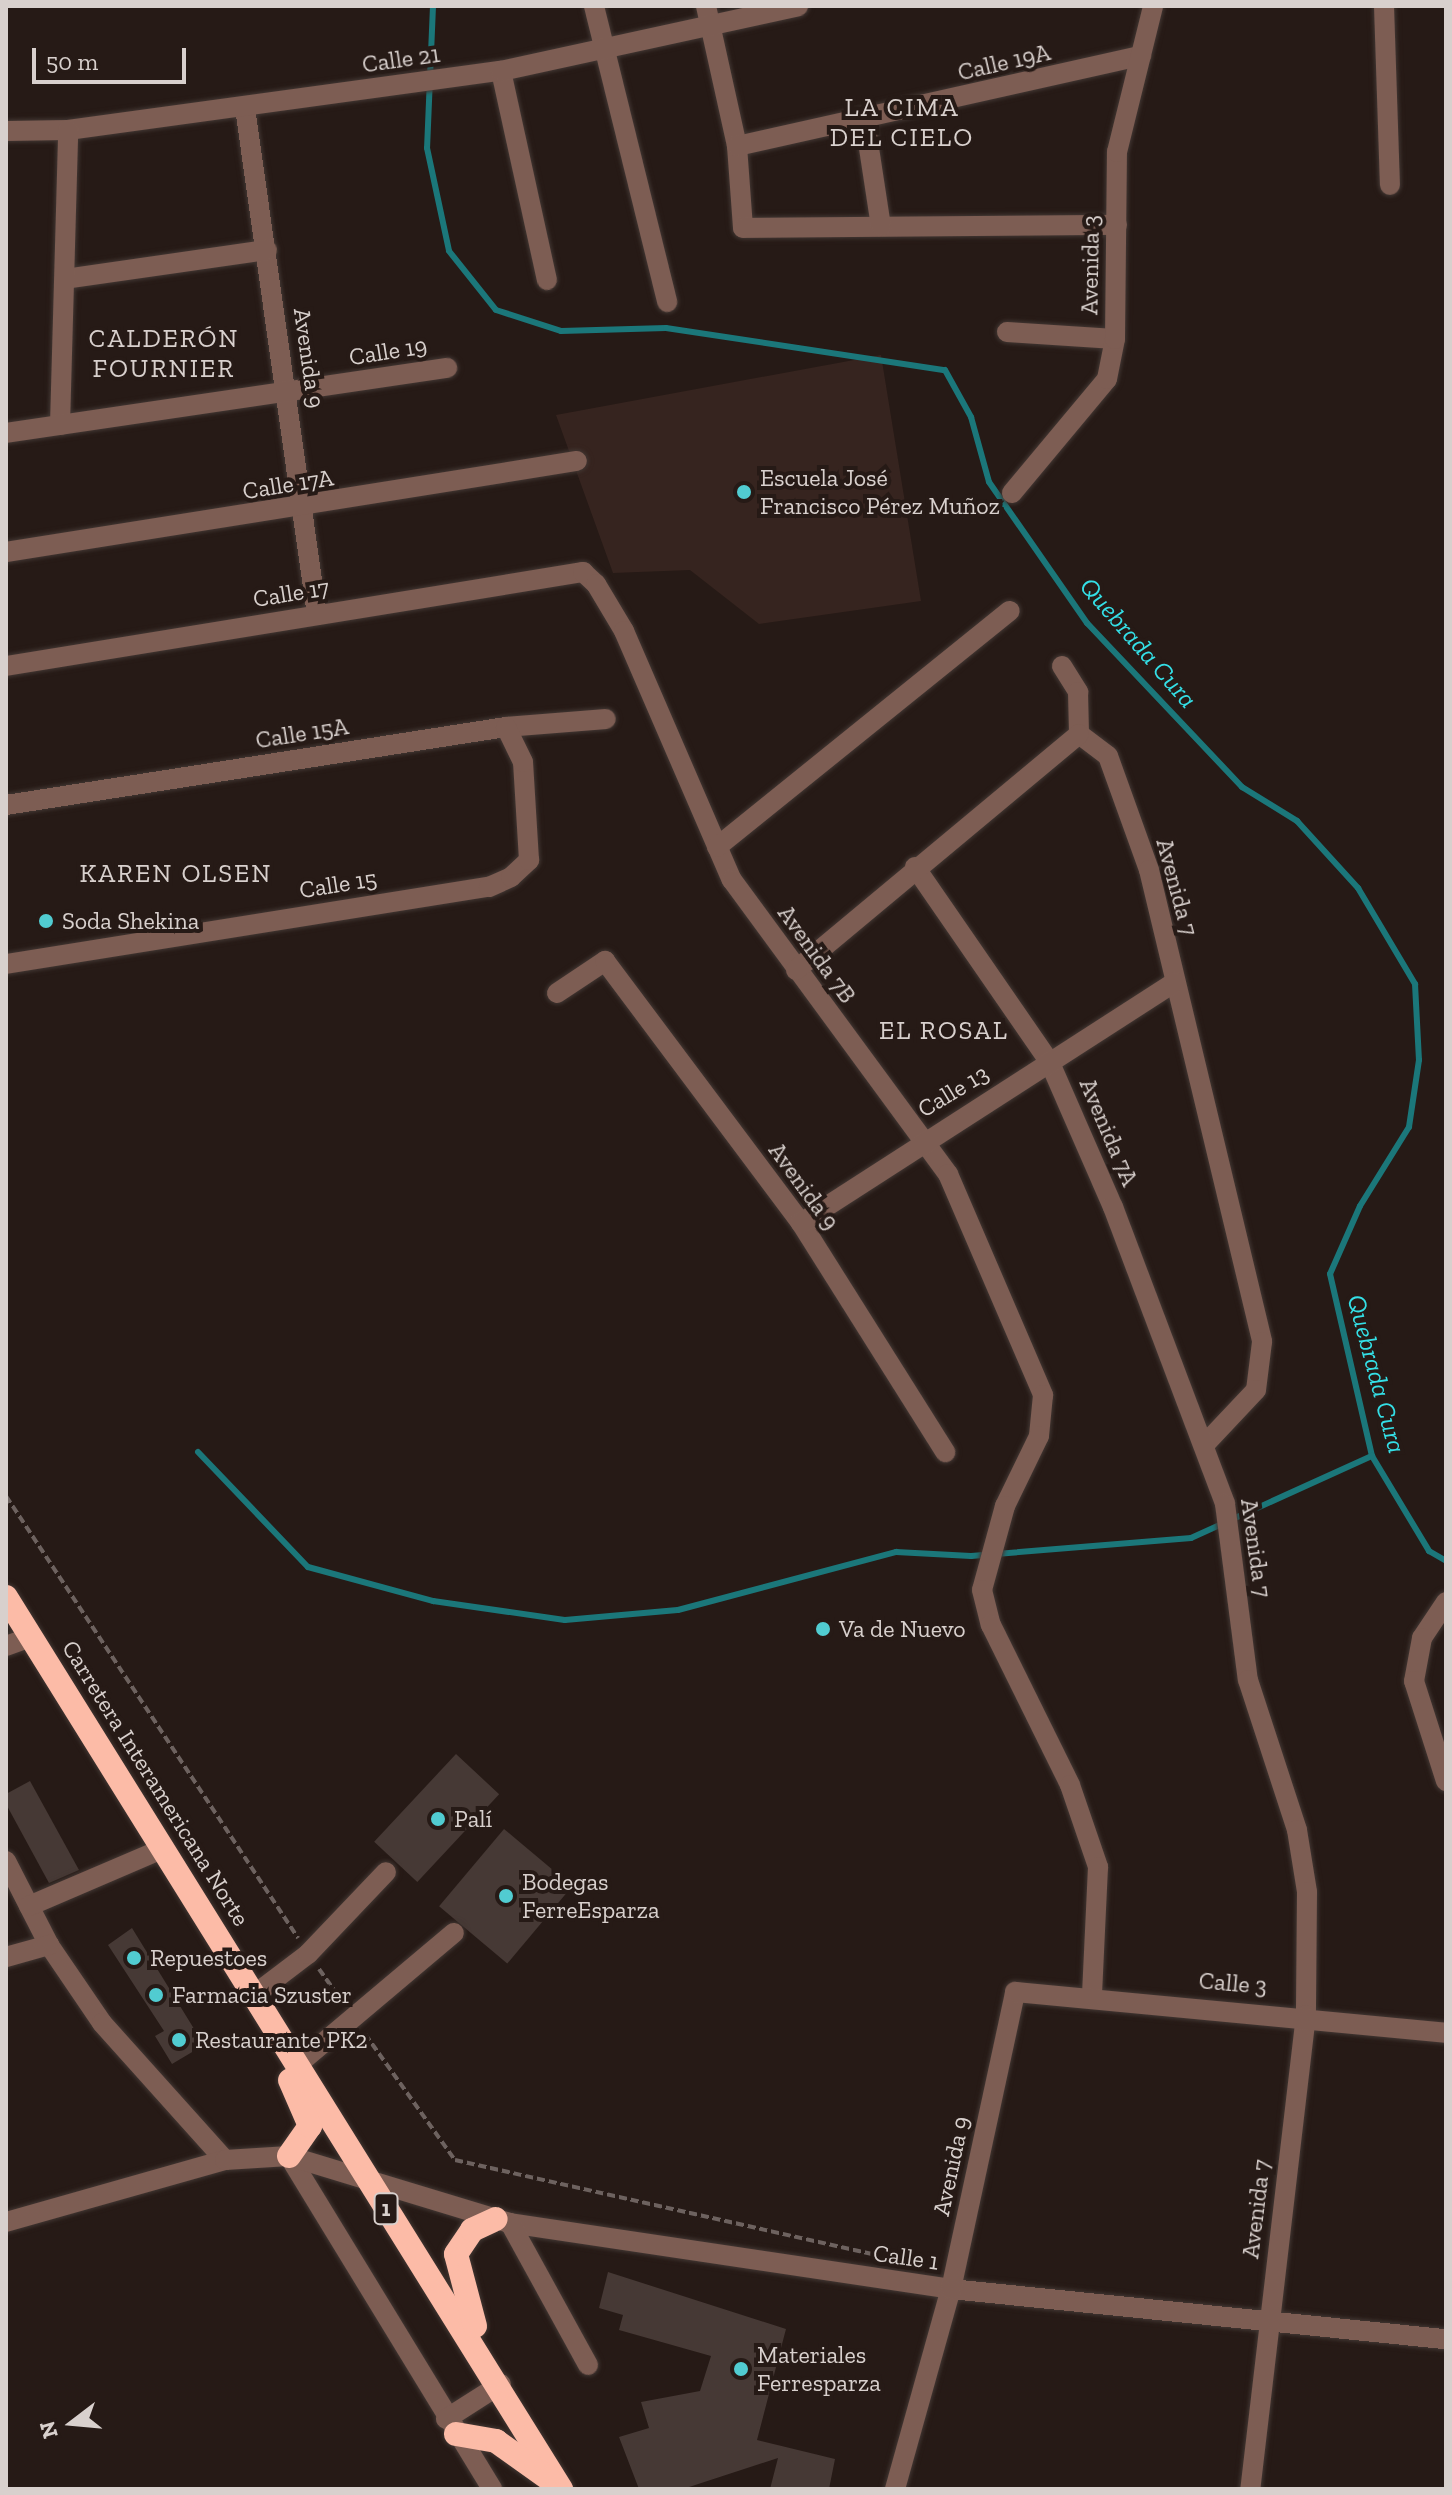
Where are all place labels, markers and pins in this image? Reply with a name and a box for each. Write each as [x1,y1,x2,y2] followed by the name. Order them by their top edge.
[760,464,1000,520] place label: Escuela José Francisco Pérez Muñoz
[735,483,753,501] marker: Escuela José Francisco Pérez Muñoz
[62,907,199,935] place label: Soda Shekina
[37,912,55,930] marker: Soda Shekina
[839,1615,966,1643] place label: Va de Nuevo
[814,1620,832,1638] marker: Va de Nuevo
[454,1805,492,1833] place label: Palí
[429,1810,447,1828] marker: Palí
[522,1868,659,1924] place label: Bodegas FerreEsparza
[497,1887,515,1905] marker: Bodegas FerreEsparza
[150,1944,267,1972] place label: Repuestoes
[125,1949,143,1967] marker: Repuestoes
[172,1981,352,2009] place label: Farmacia Szuster
[147,1986,165,2004] marker: Farmacia Szuster
[195,2026,368,2054] place label: Restaurante PK2
[170,2031,188,2049] marker: Restaurante PK2
[757,2341,881,2397] place label: Materiales Ferresparza
[732,2360,750,2378] marker: Materiales Ferresparza

